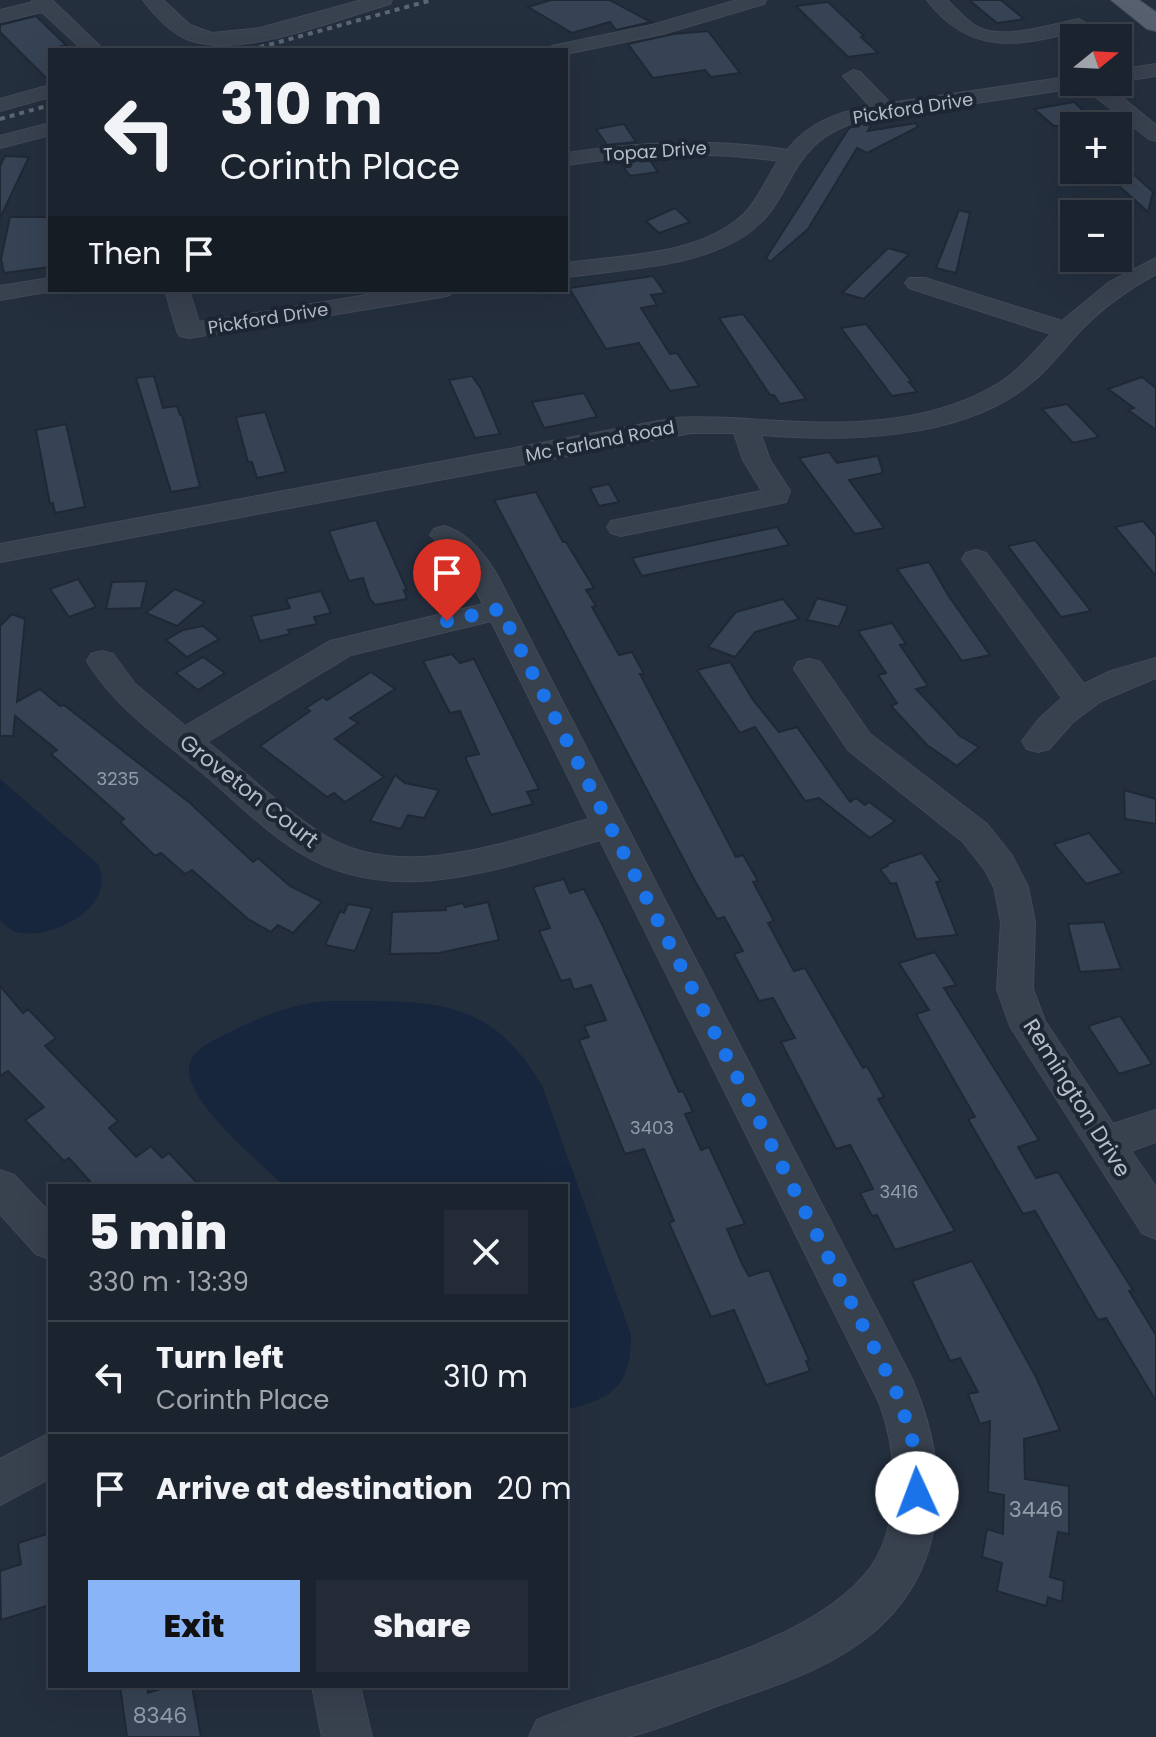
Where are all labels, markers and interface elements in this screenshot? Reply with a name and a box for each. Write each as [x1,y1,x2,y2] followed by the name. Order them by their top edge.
[1060,24,1132,96] north arrow
[1060,24,1132,272] map controls
[220,65,383,144] text: 310 m
[88,80,192,184] icon: left
[851,86,975,130] street label: Pickford Drive
[1060,112,1132,184] button: +
[602,135,708,167] street label: Topaz Drive
[220,141,460,192] text: Corinth Place
[1060,200,1132,272] button: −
[88,232,161,275] text: Then
[177,232,221,276] icon: arrive
[206,296,330,340] street label: Pickford Drive
[523,414,677,468] street label: Mc Farland Road
[413,539,481,621] pin
[425,551,469,595] icon: arrive
[173,727,325,855] street label: Groveton Court
[97,766,139,791] house number: 3235
[1016,1013,1138,1183] street label: Remington Drive
[630,1115,674,1140] house number: 3403
[879,1179,919,1204] house number: 3416
[88,1199,228,1266] text: 5 min
[444,1210,528,1294] button: close
[88,1264,249,1300] text: 330 m · 13:39
[156,1336,284,1379] text: Turn left
[88,1355,132,1399] icon: left
[443,1355,528,1398] text: 310 m
[156,1382,329,1418] text: Corinth Place
[875,1451,959,1535] position arrow
[88,1467,132,1511] icon: arrive
[156,1467,473,1510] text: Arrive at destination
[497,1467,572,1510] text: 20 m
[1009,1494,1063,1525] house number: 3446
[88,1580,300,1672] button: Exit
[316,1580,528,1672] button: Share
[133,1700,187,1731] house number: 8346

